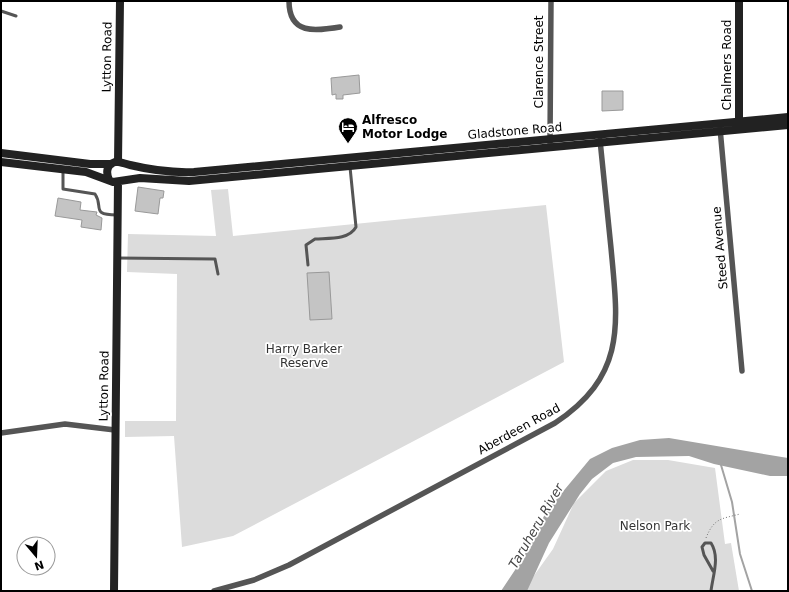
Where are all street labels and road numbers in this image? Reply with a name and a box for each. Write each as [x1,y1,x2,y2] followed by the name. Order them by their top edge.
[532,15,546,108] street label: Clarence Street
[720,20,734,110] street label: Chalmers Road
[99,21,115,93] street label: Lytton Road
[467,120,563,142] street label: Gladstone Road
[709,206,731,290] street label: Steed Avenue
[96,350,112,422] street label: Lytton Road
[475,401,563,457] street label: Aberdeen Road

